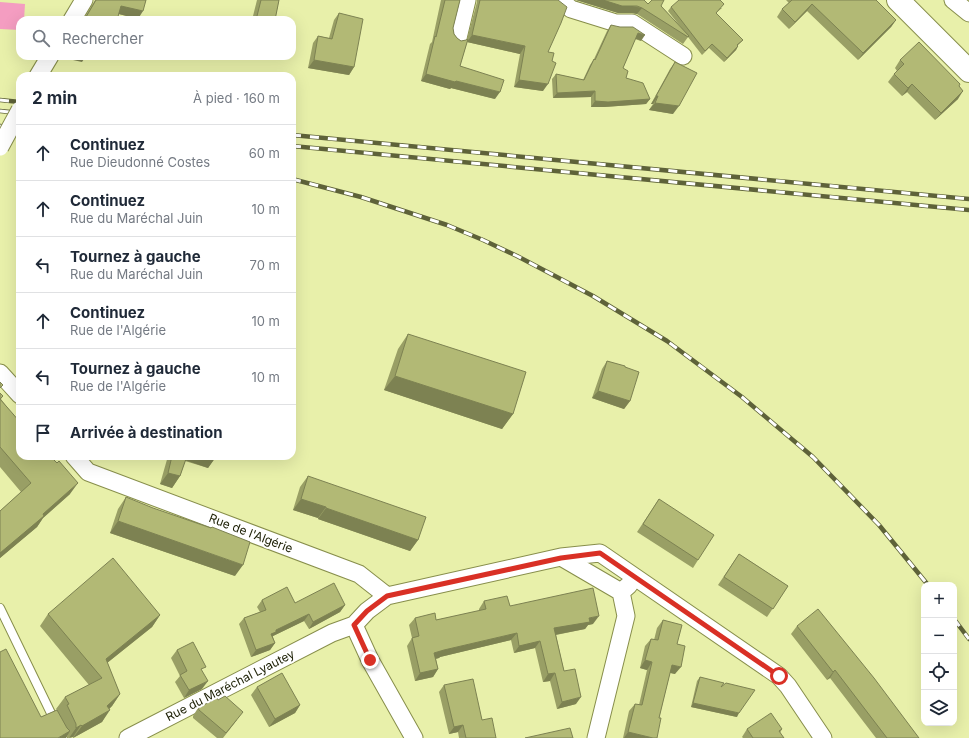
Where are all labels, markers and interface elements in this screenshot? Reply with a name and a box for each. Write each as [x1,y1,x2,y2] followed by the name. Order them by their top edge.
[16,16,296,60] search box
[30,27,52,49] icon: search
[62,29,144,48] text: Rechercher
[32,88,77,108] text: 2 min
[193,90,280,106] text: À pied · 160 m
[70,135,145,154] text: Continuez
[32,142,54,164] icon: ahead
[249,145,280,161] text: 60 m
[70,154,210,170] text: Rue Dieudonné Costes
[70,191,145,210] text: Continuez
[32,198,54,220] icon: ahead
[251,201,280,217] text: 10 m
[70,210,203,226] text: Rue du Maréchal Juin
[70,247,201,266] text: Tournez à gauche
[32,254,54,276] icon: left
[250,257,280,273] text: 70 m
[70,266,203,282] text: Rue du Maréchal Juin
[70,303,145,322] text: Continuez
[32,310,54,332] icon: ahead
[251,313,280,329] text: 10 m
[70,322,166,338] text: Rue de l'Algérie
[70,359,201,378] text: Tournez à gauche
[32,366,54,388] icon: left
[251,369,280,385] text: 10 m
[70,378,166,394] text: Rue de l'Algérie
[32,422,54,444] icon: arrive
[70,423,223,442] text: Arrivée à destination
[207,510,295,556] street label: Rue de l'Algérie
[921,582,957,726] map controls
[921,582,957,618] button: +
[921,618,957,654] button: −
[163,646,297,724] street label: Rue du Maréchal Lyautey
[361,651,379,669] route end
[921,654,957,690] button: locate
[770,667,788,685] route start
[921,690,957,726] button: layers

